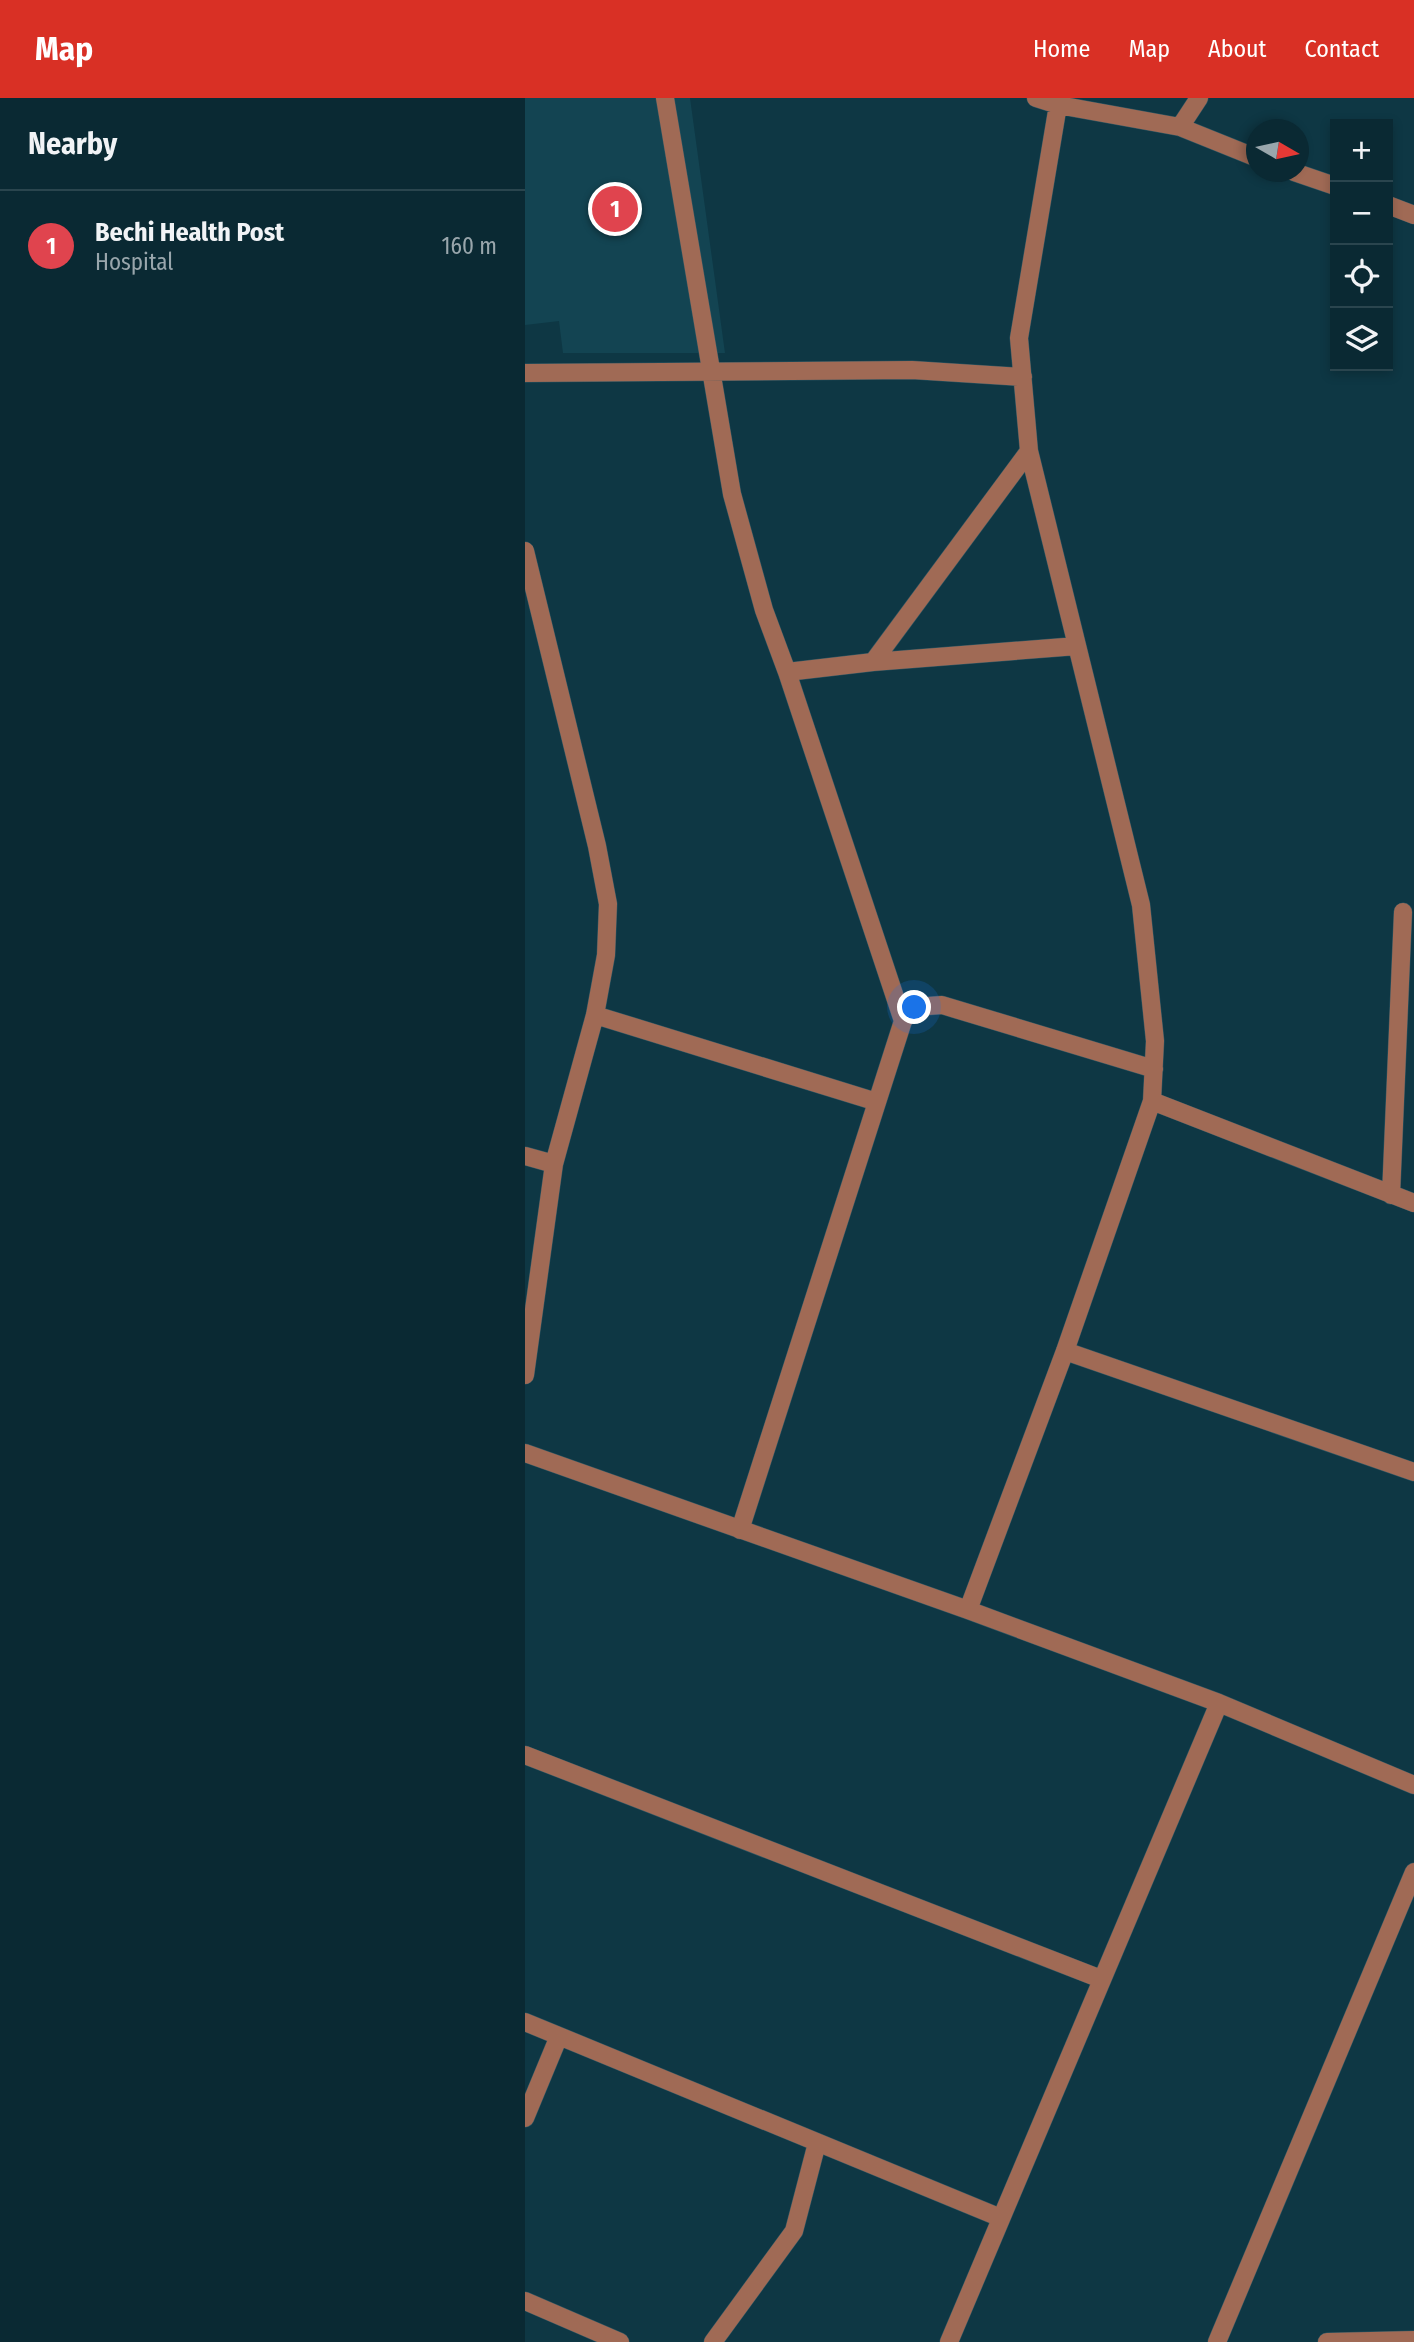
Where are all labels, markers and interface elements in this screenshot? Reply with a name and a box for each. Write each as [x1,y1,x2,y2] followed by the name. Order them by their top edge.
[35,29,93,69] text: Map
[1033,35,1090,63] text: Home
[1128,35,1170,63] text: Map
[1208,35,1266,63] text: About
[1304,35,1379,63] text: Contact
[1246,119,1309,182] north arrow
[1330,119,1393,371] map controls
[1330,119,1393,182] button: +
[28,126,117,162] text: Nearby
[1330,182,1393,245] button: −
[592,183,638,235] pin: 1
[95,217,284,248] text: Bechi Health Post
[46,232,56,260] text: 1
[442,232,497,260] text: 160 m
[1330,245,1393,308] button: locate
[95,248,173,276] text: Hospital
[1330,308,1393,371] button: layers
[897,990,931,1024] your location

